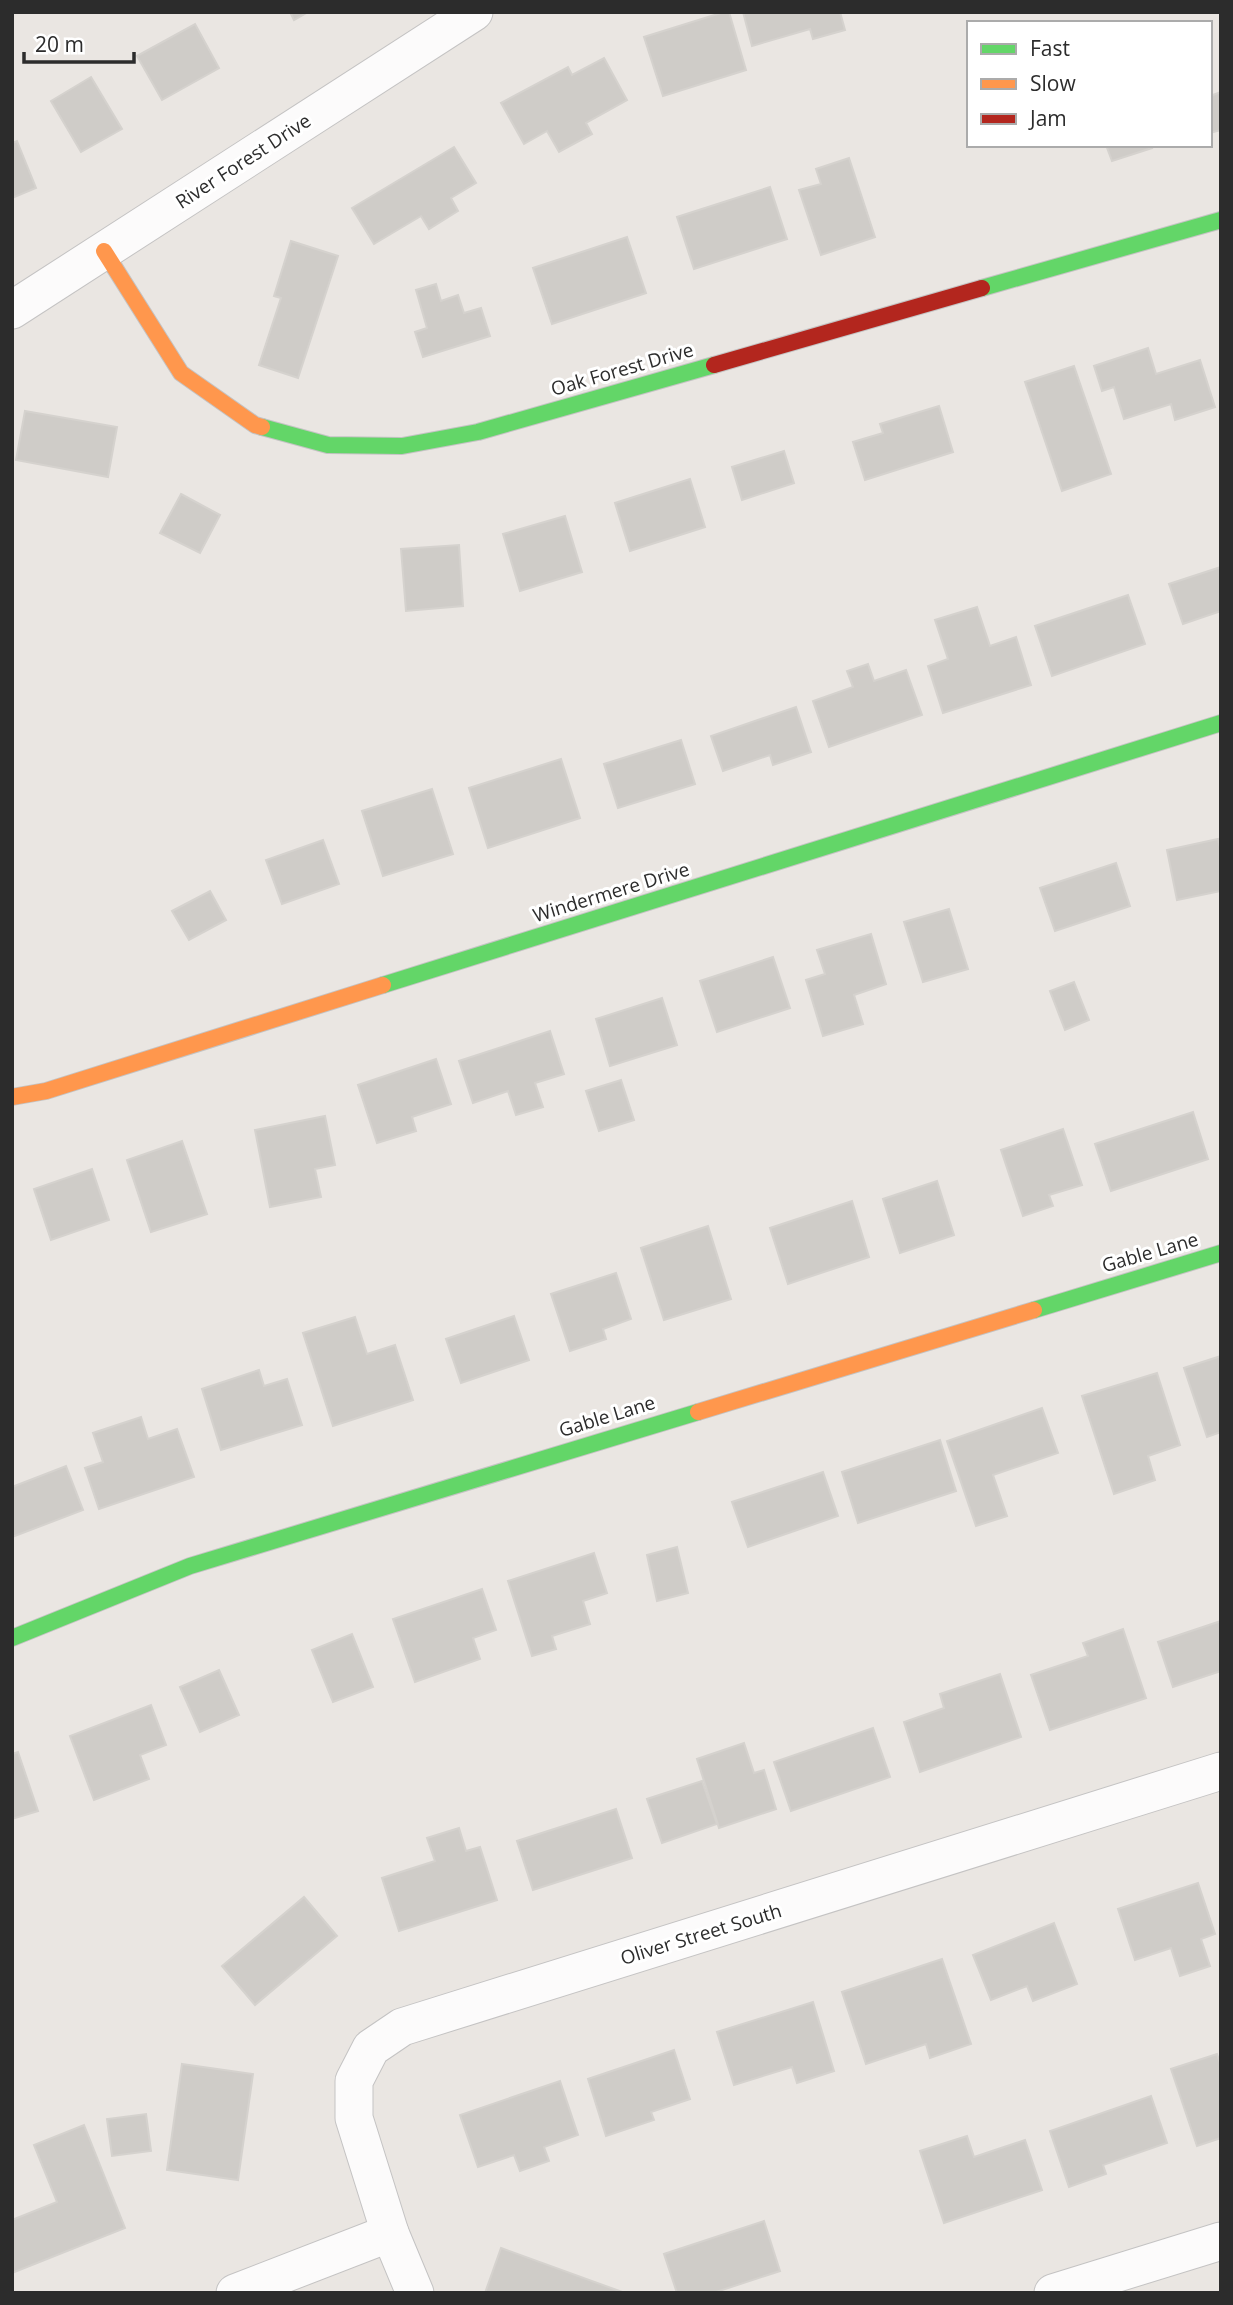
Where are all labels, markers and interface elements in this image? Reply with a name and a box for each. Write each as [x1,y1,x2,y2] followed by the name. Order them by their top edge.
[24,21,135,65] scale bar
[967,21,1212,147] legend
[35,30,84,58] text: 20 m
[1030,34,1070,62] text: Fast
[1030,69,1076,97] text: Slow
[1028,104,1067,132] text: Jam
[170,108,316,214] street label: River Forest Drive
[548,336,696,402] street label: Oak Forest Drive
[530,856,692,928] street label: Windermere Drive
[1099,1226,1201,1278] street label: Gable Lane
[556,1389,658,1443] street label: Gable Lane
[617,1897,785,1971] street label: Oliver Street South

